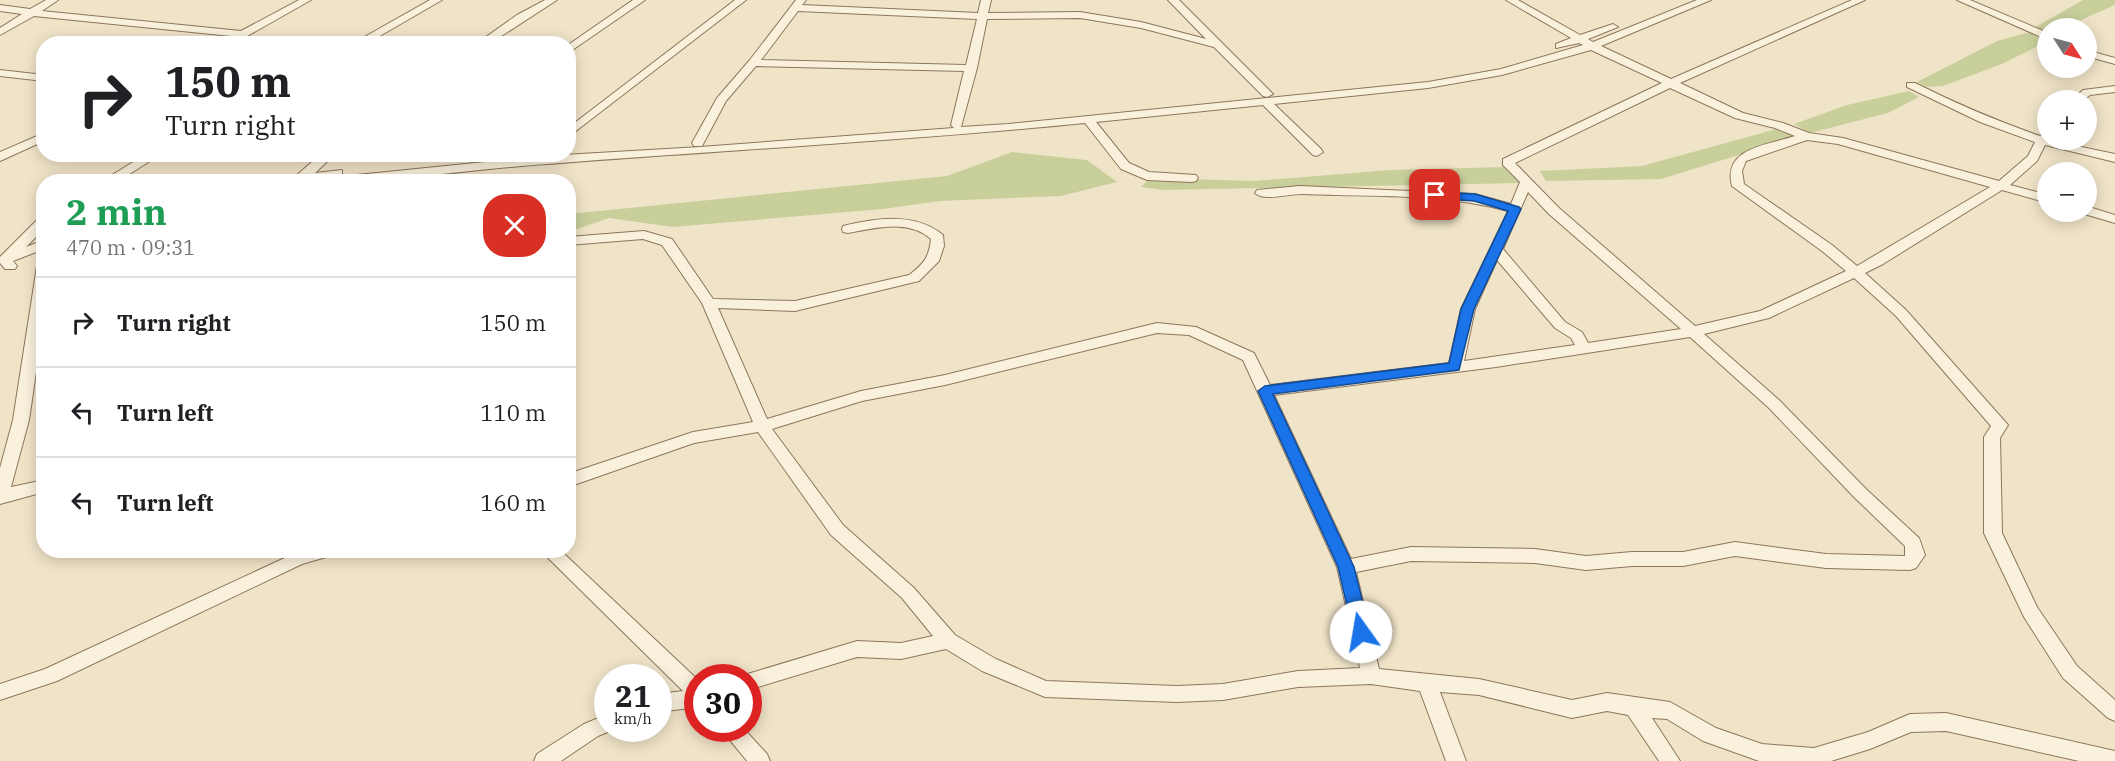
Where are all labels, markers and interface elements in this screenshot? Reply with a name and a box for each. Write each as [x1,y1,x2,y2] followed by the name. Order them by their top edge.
[2037,18,2097,78] north arrow
[2037,18,2097,222] map controls
[165,54,291,109] text: 150 m
[66,60,144,138] icon: right
[2037,90,2097,150] button: +
[165,107,296,142] text: Turn right
[2037,162,2097,222] button: −
[1409,169,1460,220] pin
[1418,178,1451,211] icon: arrive
[66,188,167,235] text: 2 min
[483,194,546,257] button: close
[66,234,195,261] text: 470 m · 09:31
[66,306,99,339] icon: right
[117,308,231,337] text: Turn right
[480,308,546,337] text: 150 m
[66,396,99,429] icon: left
[117,398,213,427] text: Turn left
[480,398,546,427] text: 110 m
[66,486,99,519] icon: left
[117,488,213,517] text: Turn left
[480,488,546,517] text: 160 m
[1329,600,1393,664] position arrow
[684,664,762,742] speed limit sign: 30
[615,676,651,715] text: 21
[614,709,652,728] text: km/h

